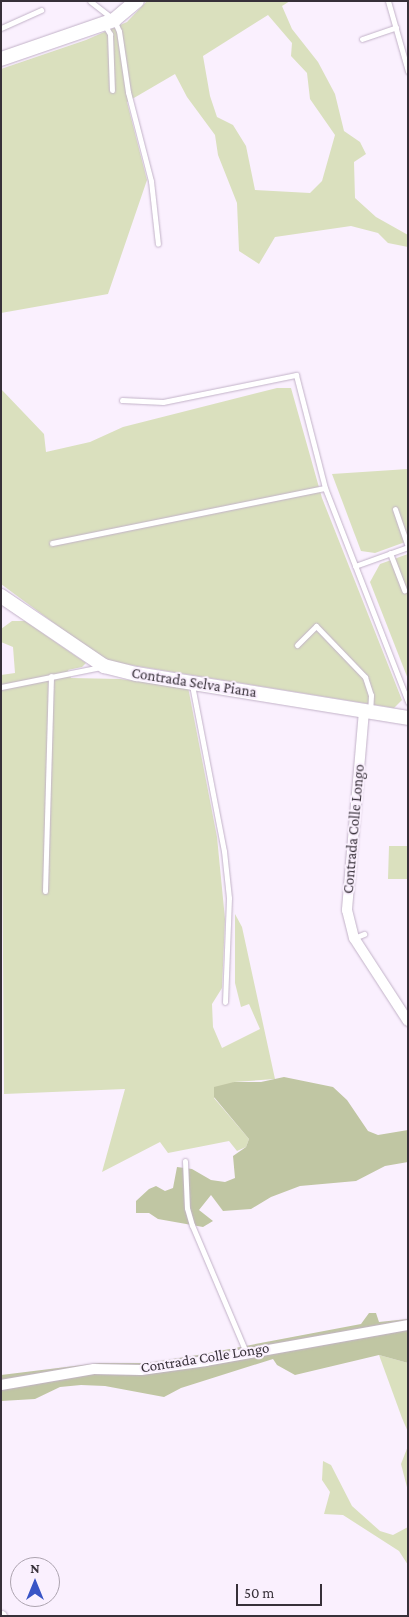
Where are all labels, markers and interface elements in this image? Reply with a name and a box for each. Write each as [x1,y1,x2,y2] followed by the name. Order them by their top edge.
[130,664,258,702] street label: Contrada Selva Piana
[339,763,369,895] street label: Contrada Colle Longo
[139,1339,271,1377] street label: Contrada Colle Longo
[10,1557,60,1607] north arrow
[30,1560,40,1576] text: N
[239,1574,325,1606] scale bar
[244,1585,274,1601] text: 50 m

